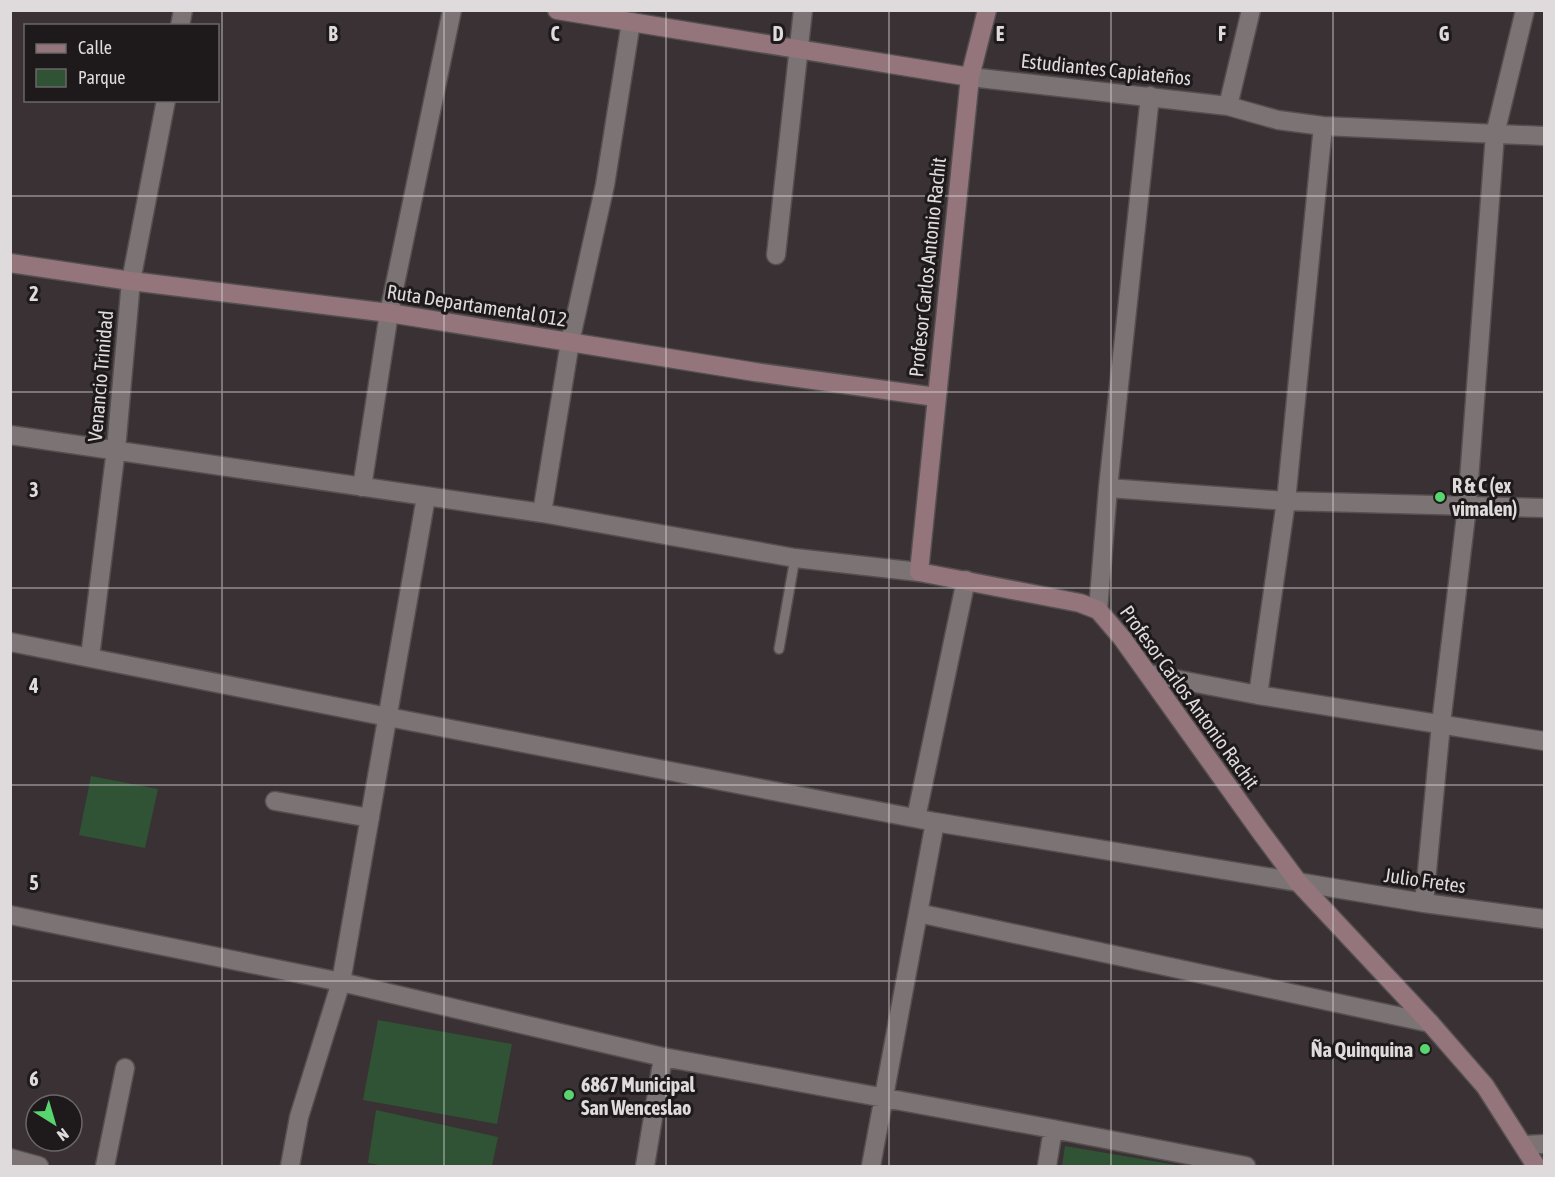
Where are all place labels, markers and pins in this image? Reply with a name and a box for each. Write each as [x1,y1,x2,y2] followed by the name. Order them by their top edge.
[1452,474,1517,520] place label: R & C (ex vimalen)
[1433,490,1447,504] marker: R & C (ex vimalen)
[1311,1038,1413,1061] place label: Ña Quinquina
[1418,1042,1432,1056] marker: Ña Quinquina
[581,1073,695,1119] place label: 6867 Municipal San Wenceslao
[562,1088,576,1102] marker: 6867 Municipal San Wenceslao

